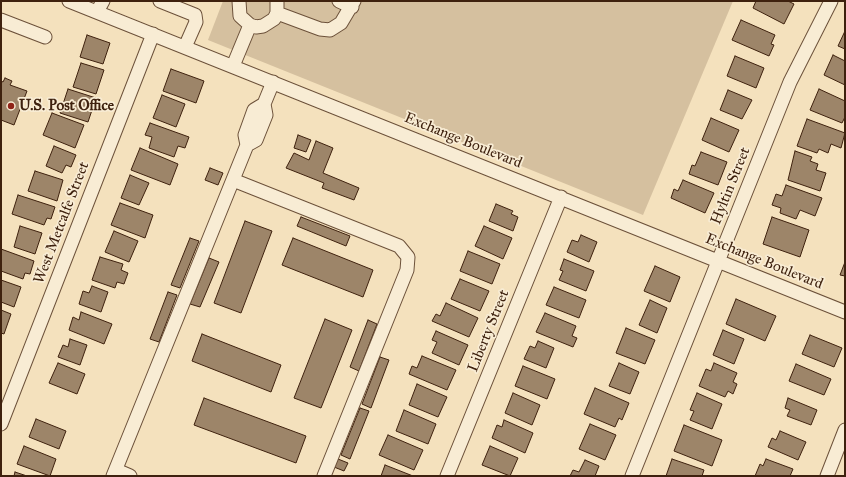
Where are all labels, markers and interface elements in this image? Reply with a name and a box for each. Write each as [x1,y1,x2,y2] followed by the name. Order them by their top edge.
[19,97,114,115] place label: U.S. Post Office
[6,101,16,111] marker: U.S. Post Office
[402,109,524,173] street label: Exchange Boulevard
[707,145,755,227] street label: Hyltin Street
[30,159,94,287] street label: West Metcalfe Street
[703,230,825,294] street label: Exchange Boulevard
[464,287,514,375] street label: Liberty Street

